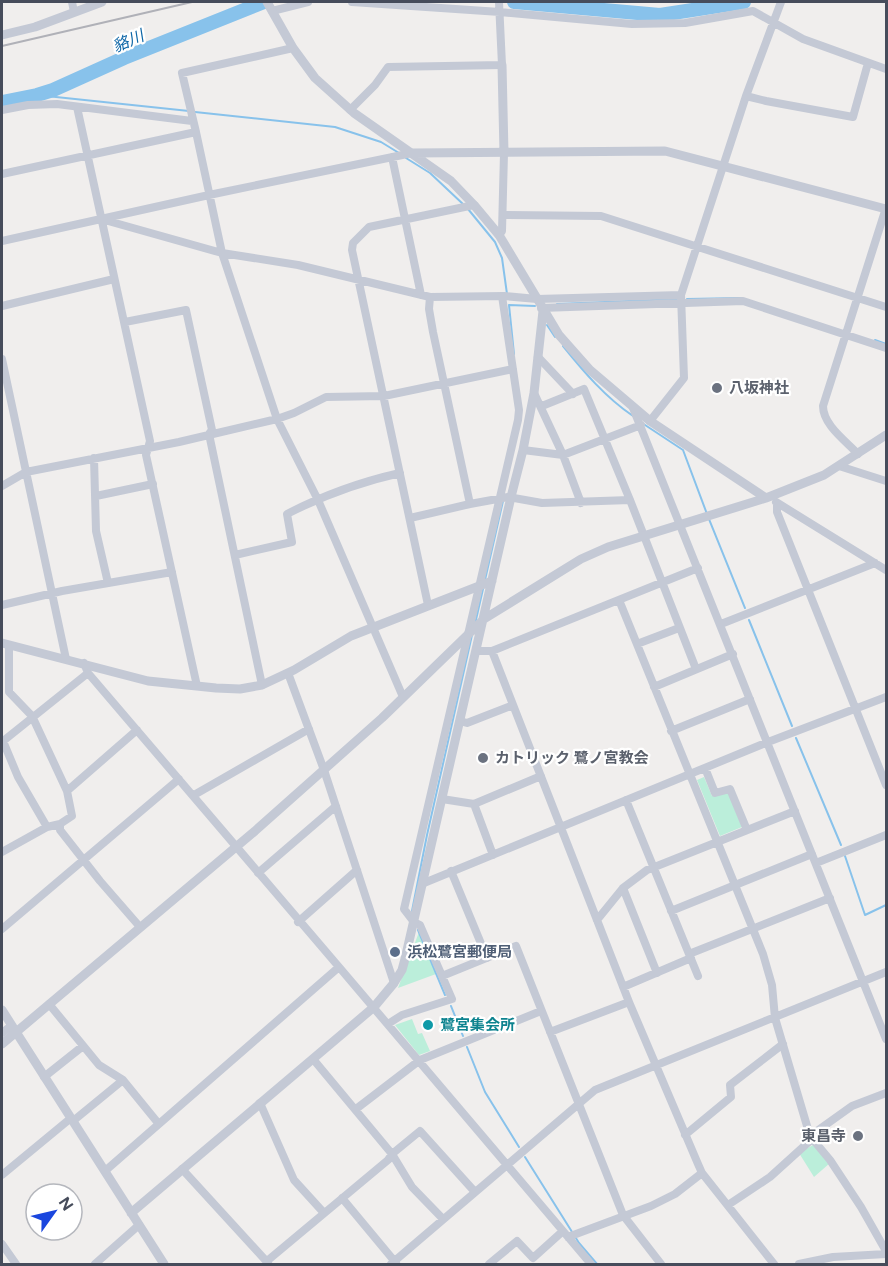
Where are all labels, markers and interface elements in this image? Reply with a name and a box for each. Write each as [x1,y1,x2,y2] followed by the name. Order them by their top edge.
[110,25,148,56] water label: 貉川
[729,379,789,397] place label: 八坂神社
[710,381,724,395] marker: 八坂神社
[495,749,649,767] place label: カトリック 鷺ノ宮教会
[476,751,490,765] marker: カトリック 鷺ノ宮教会
[407,943,512,961] place label: 浜松鷺宮郵便局
[388,945,402,959] marker: 浜松鷺宮郵便局
[440,1016,515,1034] place label: 鷺宮集会所
[421,1018,435,1032] marker: 鷺宮集会所
[801,1127,846,1145] place label: 東昌寺
[851,1129,865,1143] marker: 東昌寺
[24,1182,84,1242] north arrow
[55,1193,77,1214] text: N

